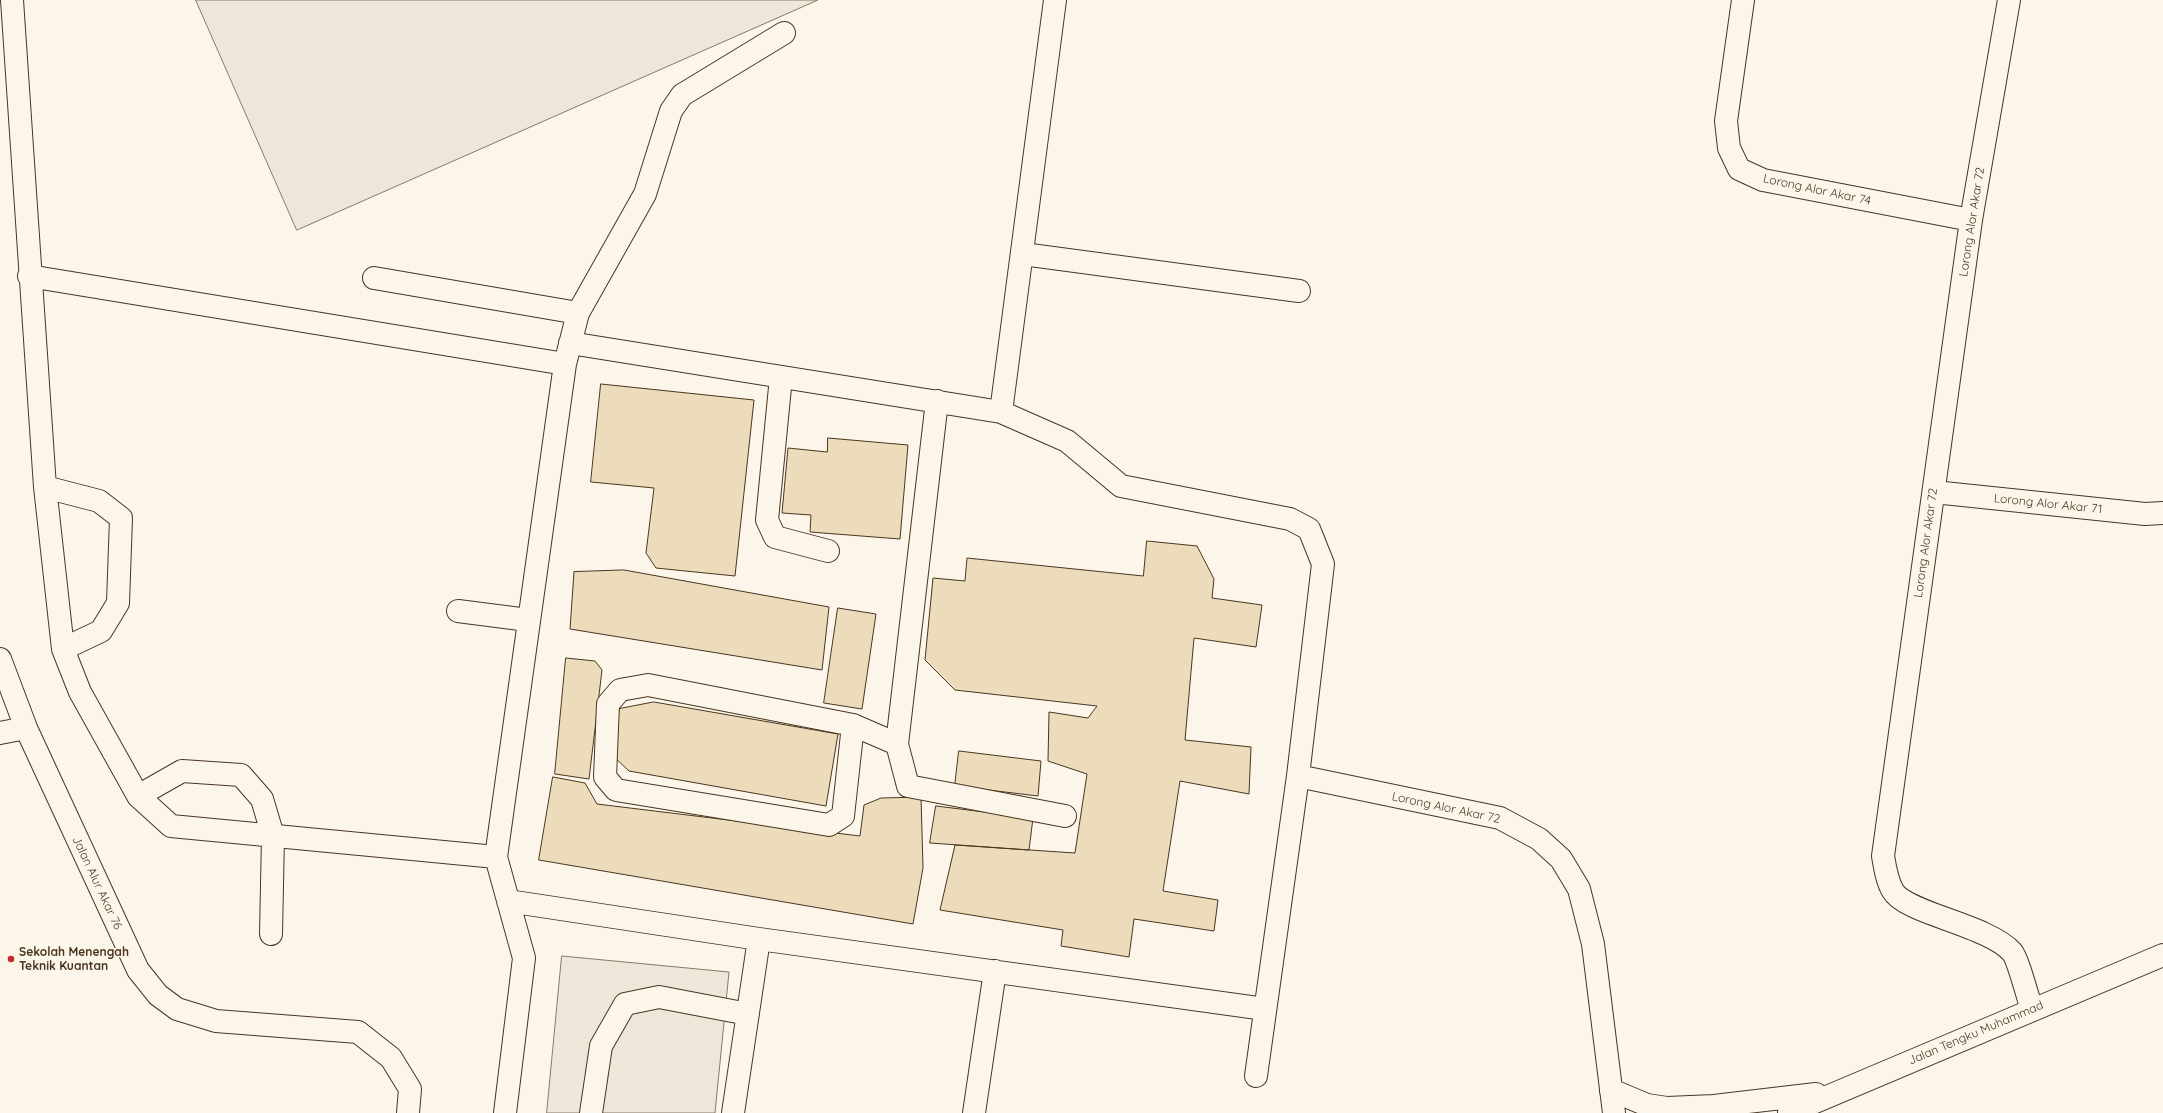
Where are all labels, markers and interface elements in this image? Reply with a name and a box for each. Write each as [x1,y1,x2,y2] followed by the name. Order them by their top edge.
[1956,166,1988,278] street label: Lorong Alor Akar 72
[1762,172,1872,208] street label: Lorong Alor Akar 74
[1911,487,1941,599] street label: Lorong Alor Akar 72
[1993,491,2103,517] street label: Lorong Alor Akar 71
[1390,789,1502,827] street label: Lorong Alor Akar 72
[69,834,125,932] street label: Jalan Alur Akar 76
[19,945,129,973] place label: Sekolah Menengah Teknik Kuantan
[6,954,16,964] marker: Sekolah Menengah Teknik Kuantan
[1906,998,2046,1068] street label: Jalan Tengku Muhammad

